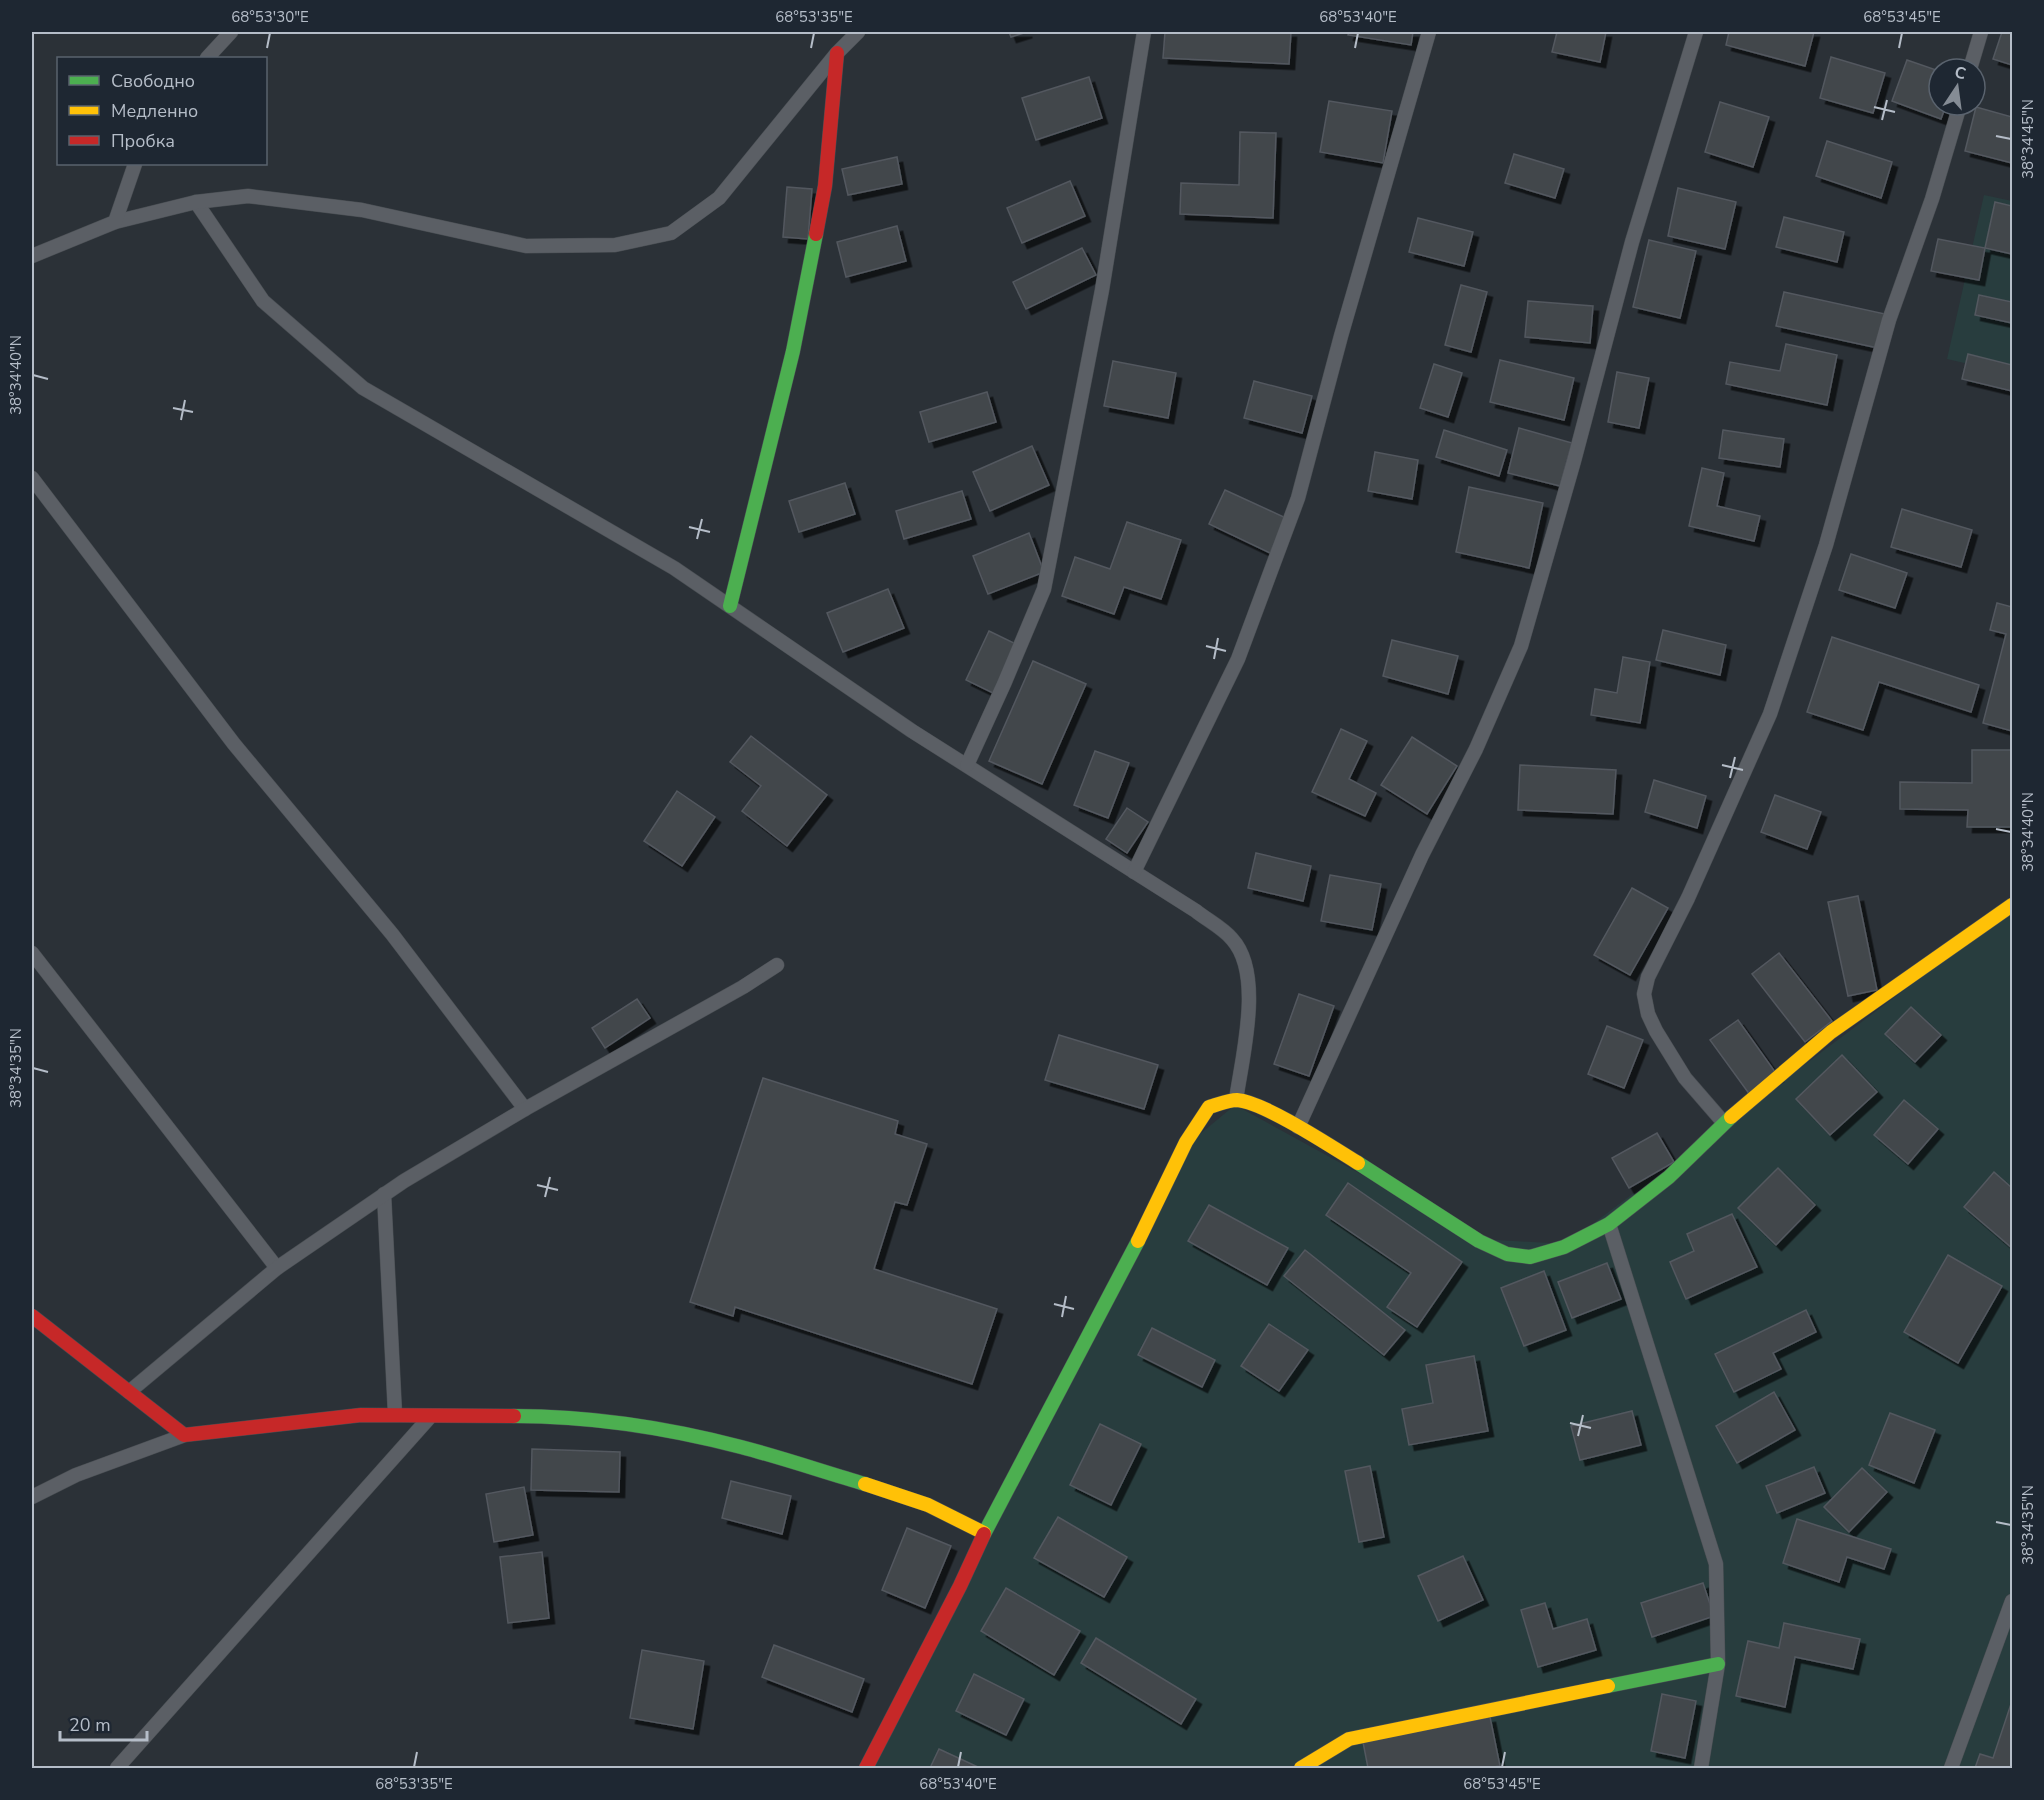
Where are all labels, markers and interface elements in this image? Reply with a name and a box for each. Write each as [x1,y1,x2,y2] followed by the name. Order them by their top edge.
[231,7,309,27] text: 68°53'30"E
[775,7,853,27] text: 68°53'35"E
[1319,7,1397,27] text: 68°53'40"E
[1863,7,1941,27] text: 68°53'45"E
[57,57,267,165] legend
[1927,57,1987,117] north arrow
[1952,61,1968,85] text: С
[111,69,195,93] text: Свободно
[111,99,198,123] text: Медленно
[2018,99,2038,179] text: 38°34'45"N
[111,129,175,153] text: Пробка
[6,335,26,415] text: 38°34'40"N
[2018,792,2038,872] text: 38°34'40"N
[6,1028,26,1108] text: 38°34'35"N
[2018,1485,2038,1565] text: 38°34'35"N
[60,1704,147,1742] scale bar
[69,1713,111,1737] text: 20 m
[375,1774,453,1794] text: 68°53'35"E
[919,1774,997,1794] text: 68°53'40"E
[1463,1774,1541,1794] text: 68°53'45"E

